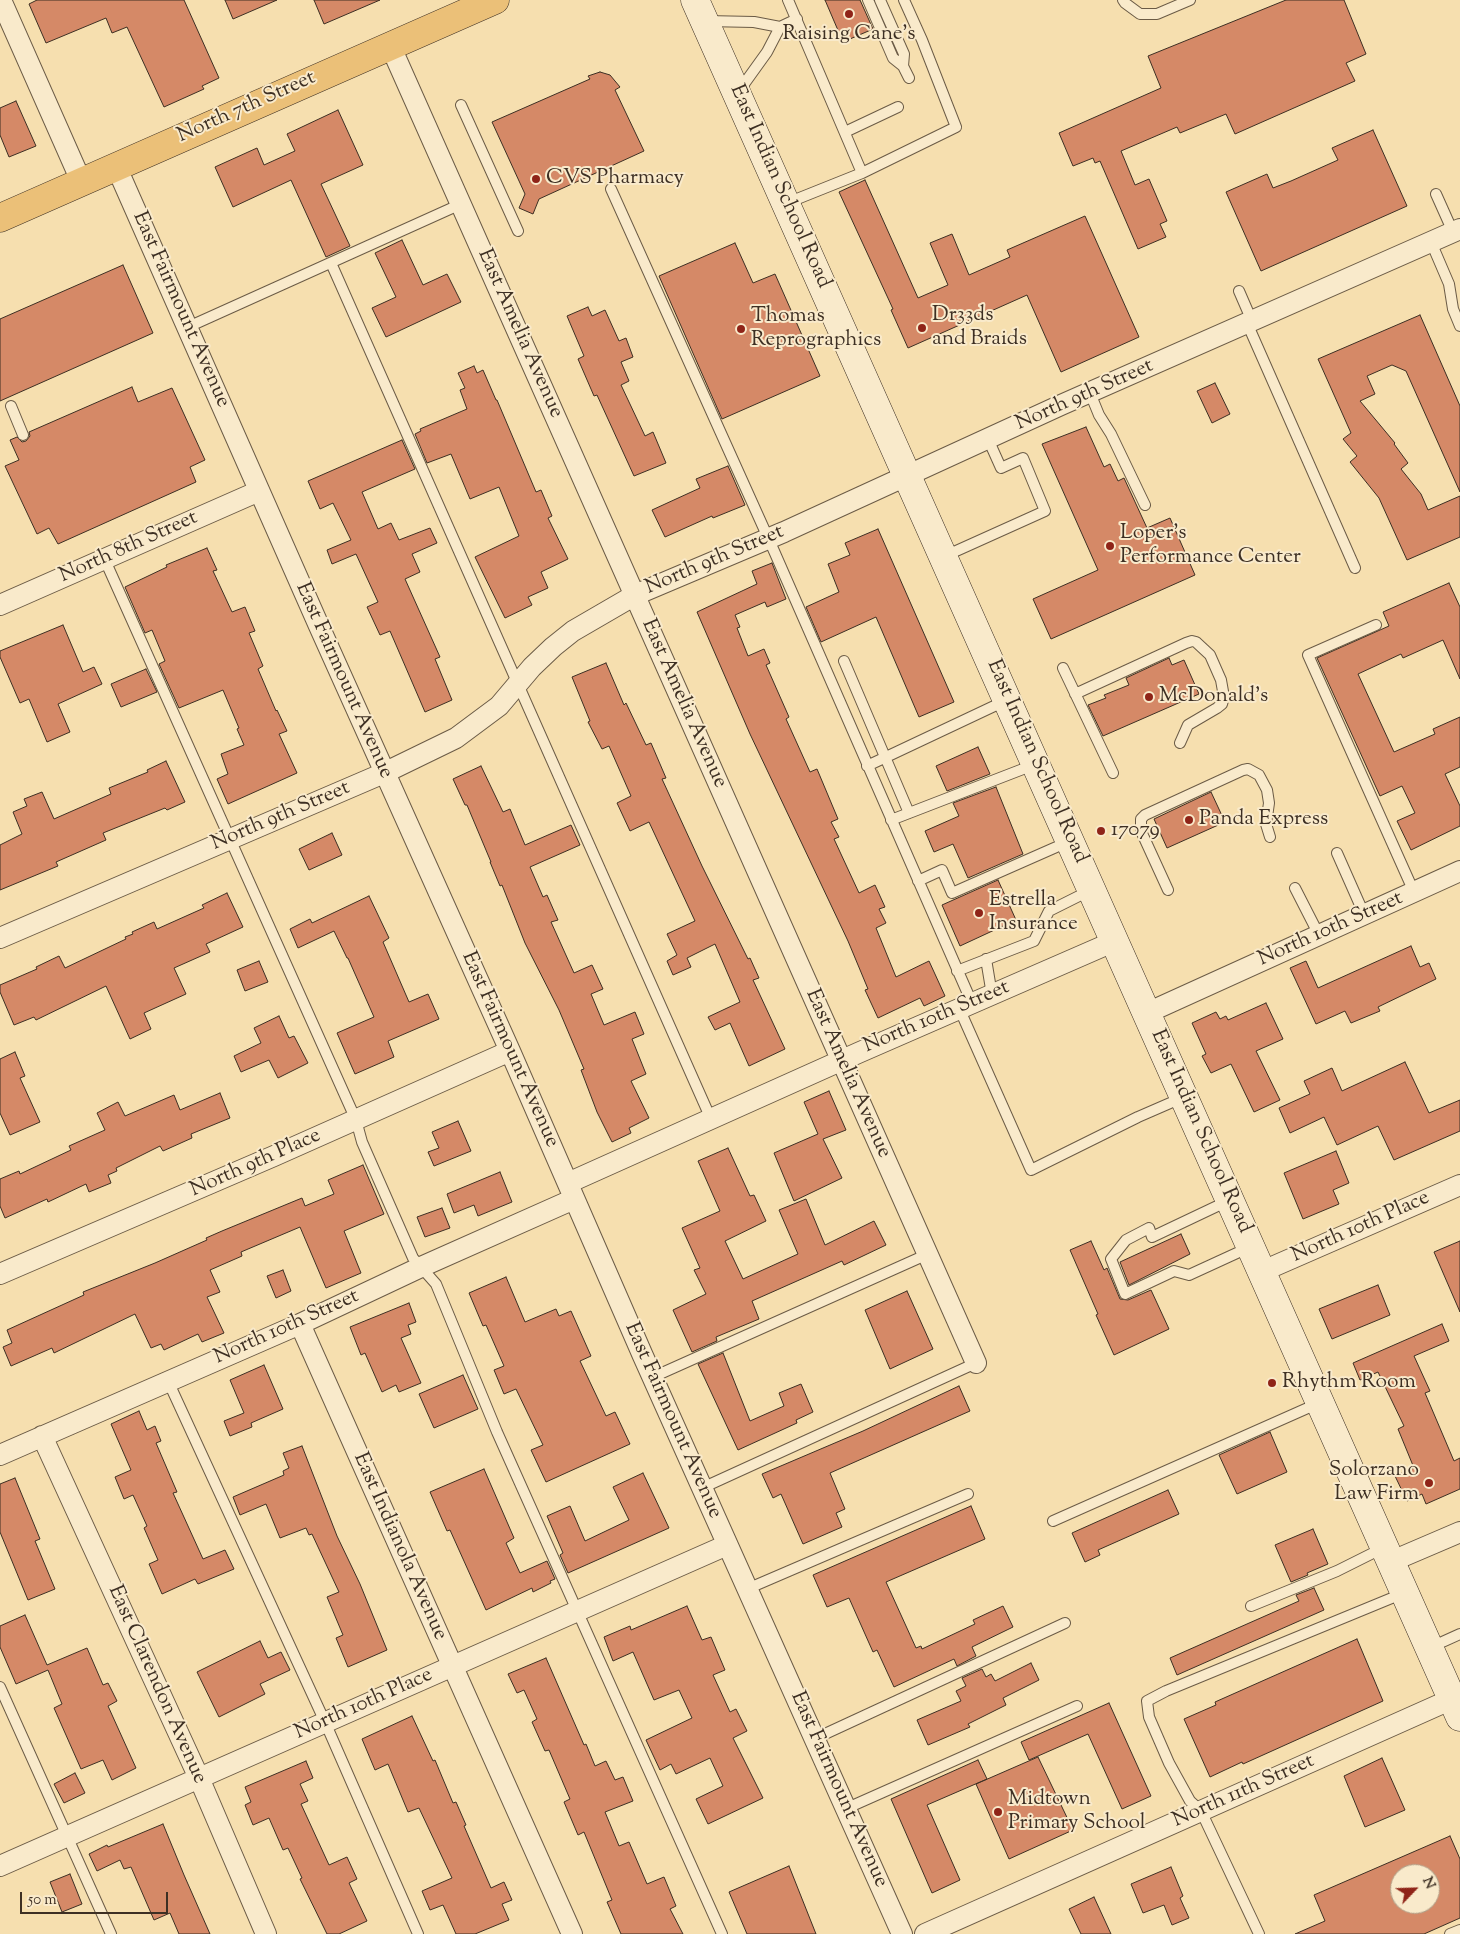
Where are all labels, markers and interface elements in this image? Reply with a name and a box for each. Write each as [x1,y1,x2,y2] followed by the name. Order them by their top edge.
[843,8,855,20] marker: Raising Cane's
[782,22,916,48] place label: Raising Cane's
[174,66,320,150] street label: North 7th Street
[723,81,835,293] street label: East Indian School Road
[546,166,684,192] place label: CVS Pharmacy
[530,173,542,185] marker: CVS Pharmacy
[125,208,235,412] street label: East Fairmount Avenue
[470,246,568,422] street label: East Amelia Avenue
[932,303,1027,353] place label: Dr33ds and Braids
[751,304,881,354] place label: Thomas Reprographics
[916,322,928,334] marker: Dr33ds and Braids
[735,323,747,335] marker: Thomas Reprographics
[1012,354,1158,438] street label: North 9th Street
[56,506,202,590] street label: North 8th Street
[642,520,788,602] street label: North 9th Street
[1120,521,1301,571] place label: Loper's Performance Center
[1104,540,1116,552] marker: Loper's Performance Center
[288,579,398,783] street label: East Fairmount Avenue
[634,616,732,792] street label: East Amelia Avenue
[980,656,1092,868] street label: East Indian School Road
[1159,684,1268,710] place label: McDonald's
[1143,691,1155,703] marker: McDonald's
[208,776,354,858] street label: North 9th Street
[1199,807,1328,833] place label: Panda Express
[1183,814,1195,826] marker: Panda Express
[1111,818,1160,844] place label: 17079
[1095,825,1107,837] marker: 17079
[1255,887,1407,973] street label: North 10th Street
[989,888,1078,938] place label: Estrella Insurance
[973,907,985,919] marker: Estrella Insurance
[454,948,564,1152] street label: East Fairmount Avenue
[860,976,1014,1060] street label: North 10th Street
[798,986,896,1162] street label: East Amelia Avenue
[1144,1026,1256,1238] street label: East Indian School Road
[187,1124,325,1204] street label: North 9th Place
[1288,1186,1434,1270] street label: North 10th Place
[211,1285,363,1371] street label: North 10th Street
[617,1319,727,1523] street label: East Fairmount Avenue
[1282,1370,1416,1396] place label: Rhythm Room
[1266,1377,1278,1389] marker: Rhythm Room
[346,1449,452,1645] street label: East Indianola Avenue
[1329,1458,1419,1508] place label: Solorzano Law Firm
[1423,1477,1435,1489] marker: Solorzano Law Firm
[101,1582,211,1788] street label: East Clarendon Avenue
[291,1663,437,1747] street label: North 10th Place
[783,1688,893,1892] street label: East Fairmount Avenue
[1169,1750,1319,1834] street label: North 11th Street
[1008,1787,1146,1837] place label: Midtown Primary School
[992,1806,1004,1818] marker: Midtown Primary School
[1390,1864,1440,1914] north arrow
[1416,1874,1439,1892] text: N
[22,1882,170,1914] scale bar
[28,1890,57,1911] text: 50 m

